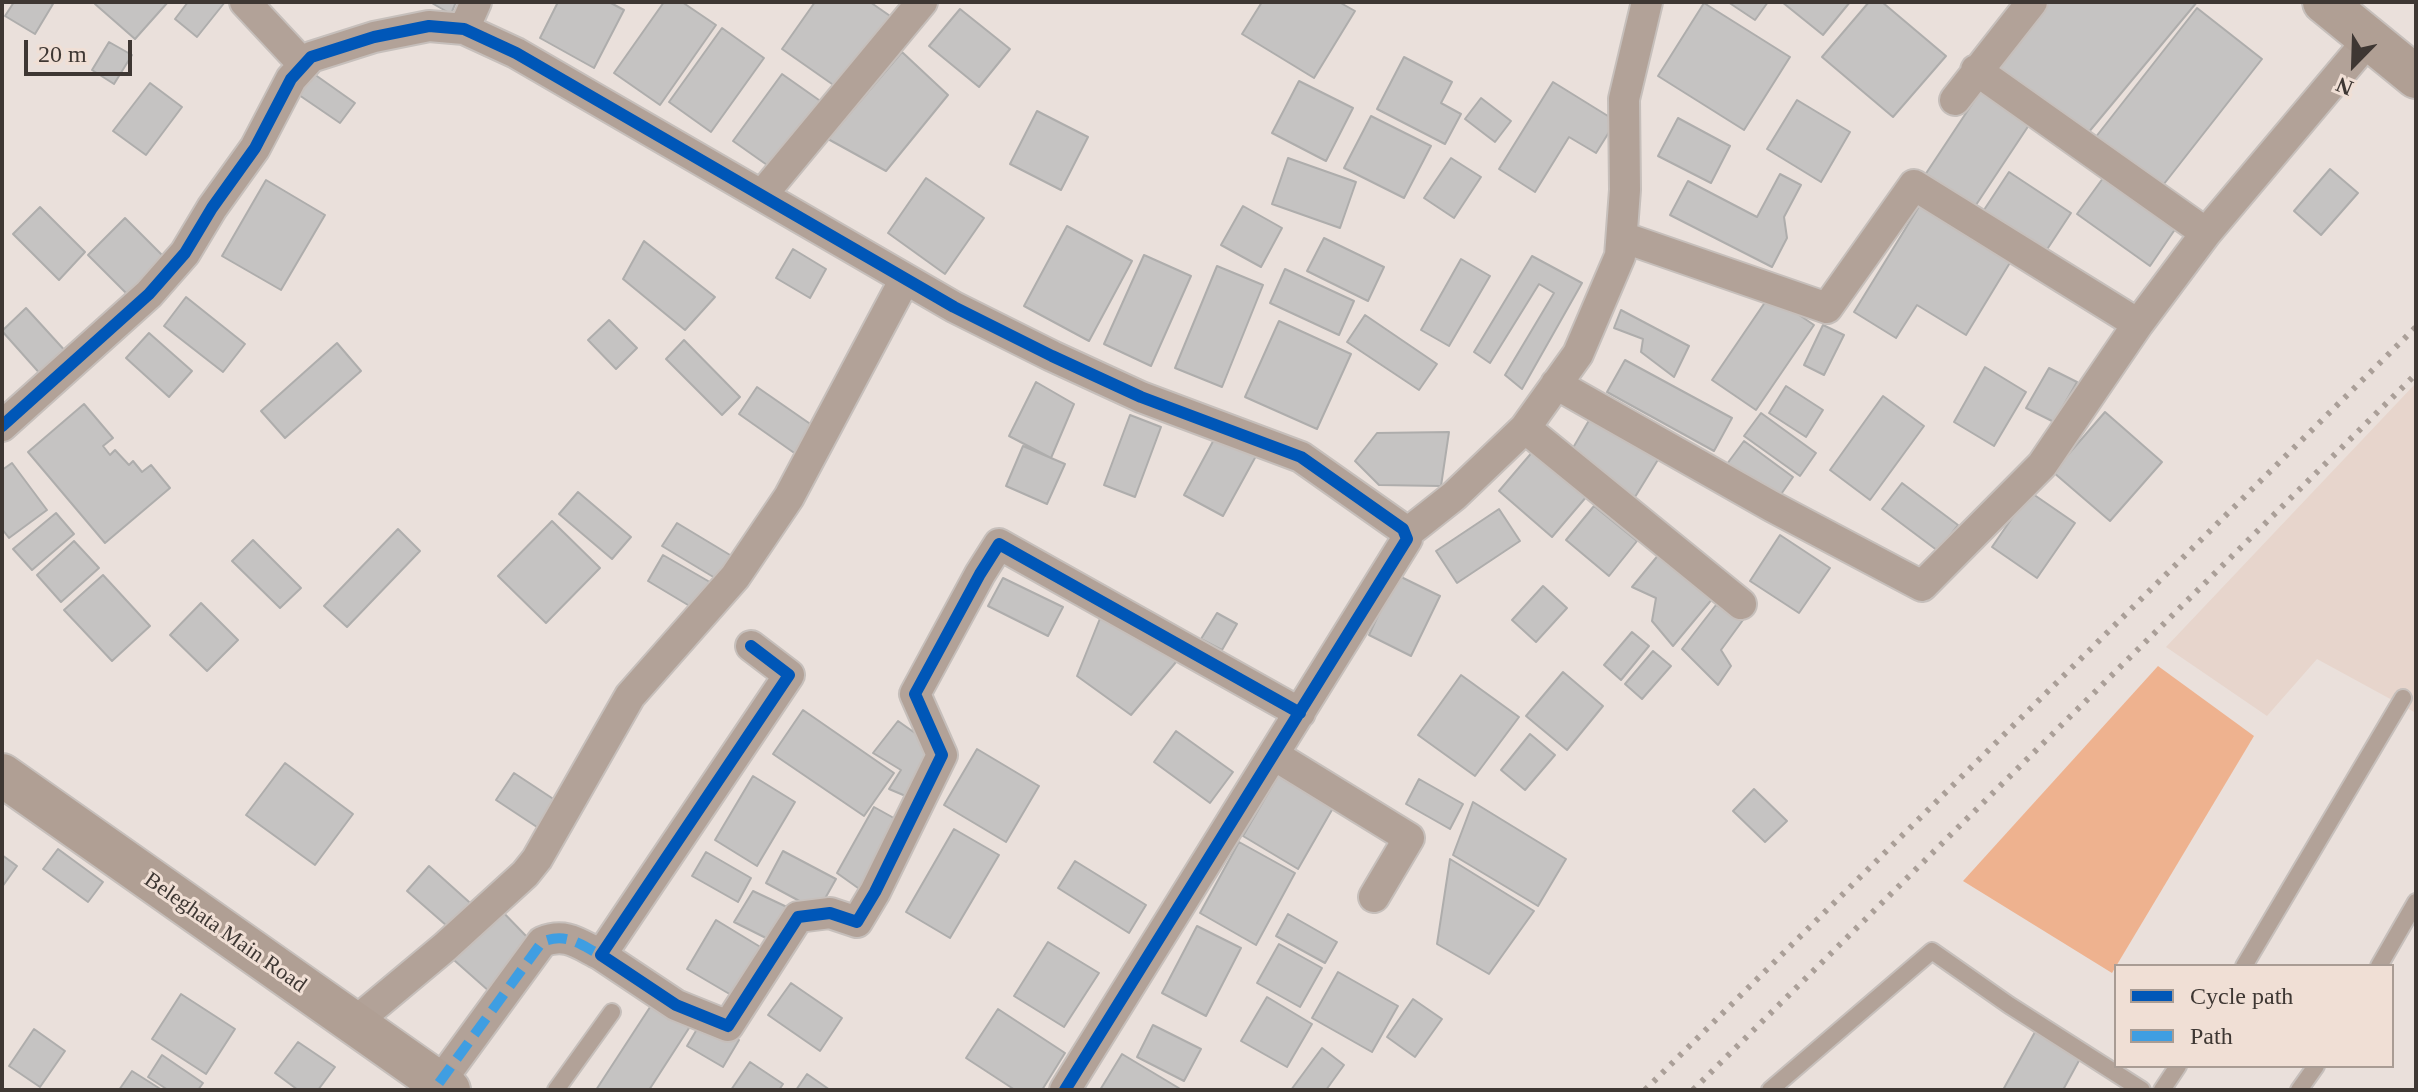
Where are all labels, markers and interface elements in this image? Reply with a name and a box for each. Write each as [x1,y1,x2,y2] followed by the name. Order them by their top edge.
[28,24,136,74] scale bar
[2314,24,2394,104] north arrow
[38,41,87,67] text: 20 m
[2332,72,2357,101] text: N
[139,867,311,999] street label: Beleghata Main Road
[2114,964,2394,1068] legend
[2190,983,2293,1009] text: Cycle path
[2190,1023,2233,1049] text: Path

